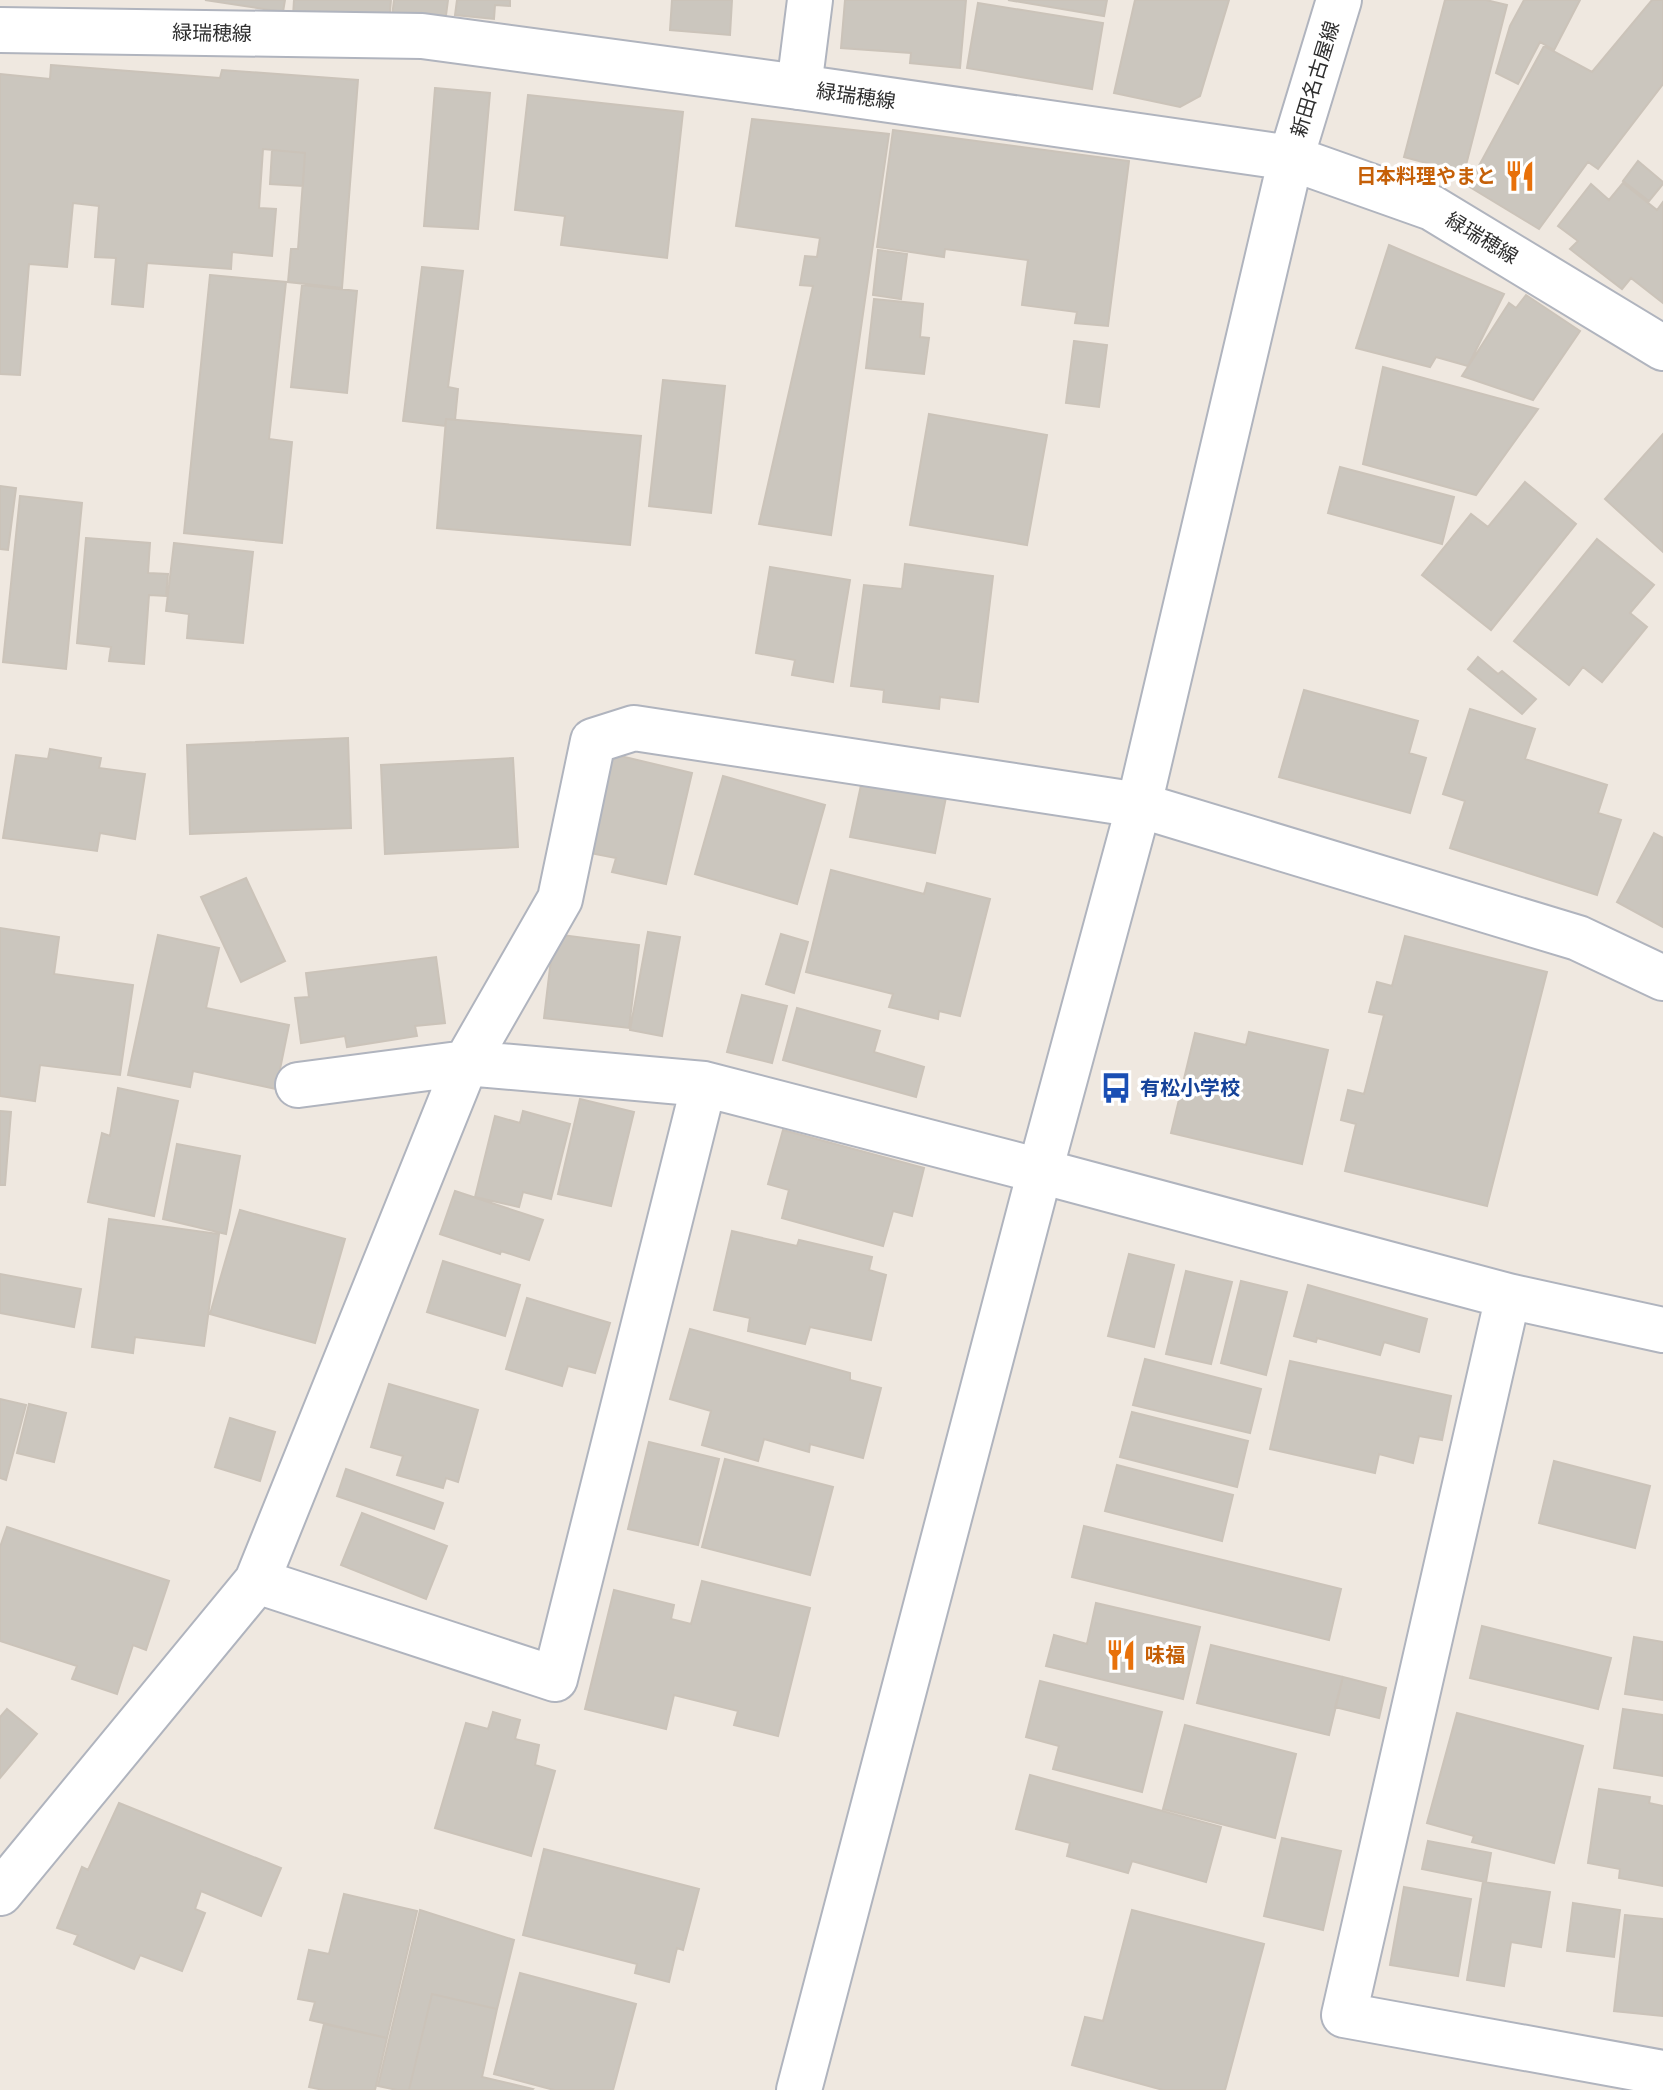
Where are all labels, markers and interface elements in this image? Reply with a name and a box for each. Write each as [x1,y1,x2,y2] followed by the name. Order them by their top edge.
[172,16,252,49] street label: 緑瑞穂線
[1282,17,1347,141] street label: 新田名古屋線
[814,75,898,116] street label: 緑瑞穂線
[1503,159,1537,193] restaurant icon: 日本料理やまと
[1356,160,1496,191] place label: 日本料理やまと
[1440,204,1525,271] street label: 緑瑞穂線
[1099,1071,1133,1105] bus stop icon: 有松小学校
[1140,1072,1240,1103] place label: 有松小学校
[1104,1638,1138,1672] restaurant icon: 味福
[1145,1639,1185,1670] place label: 味福

